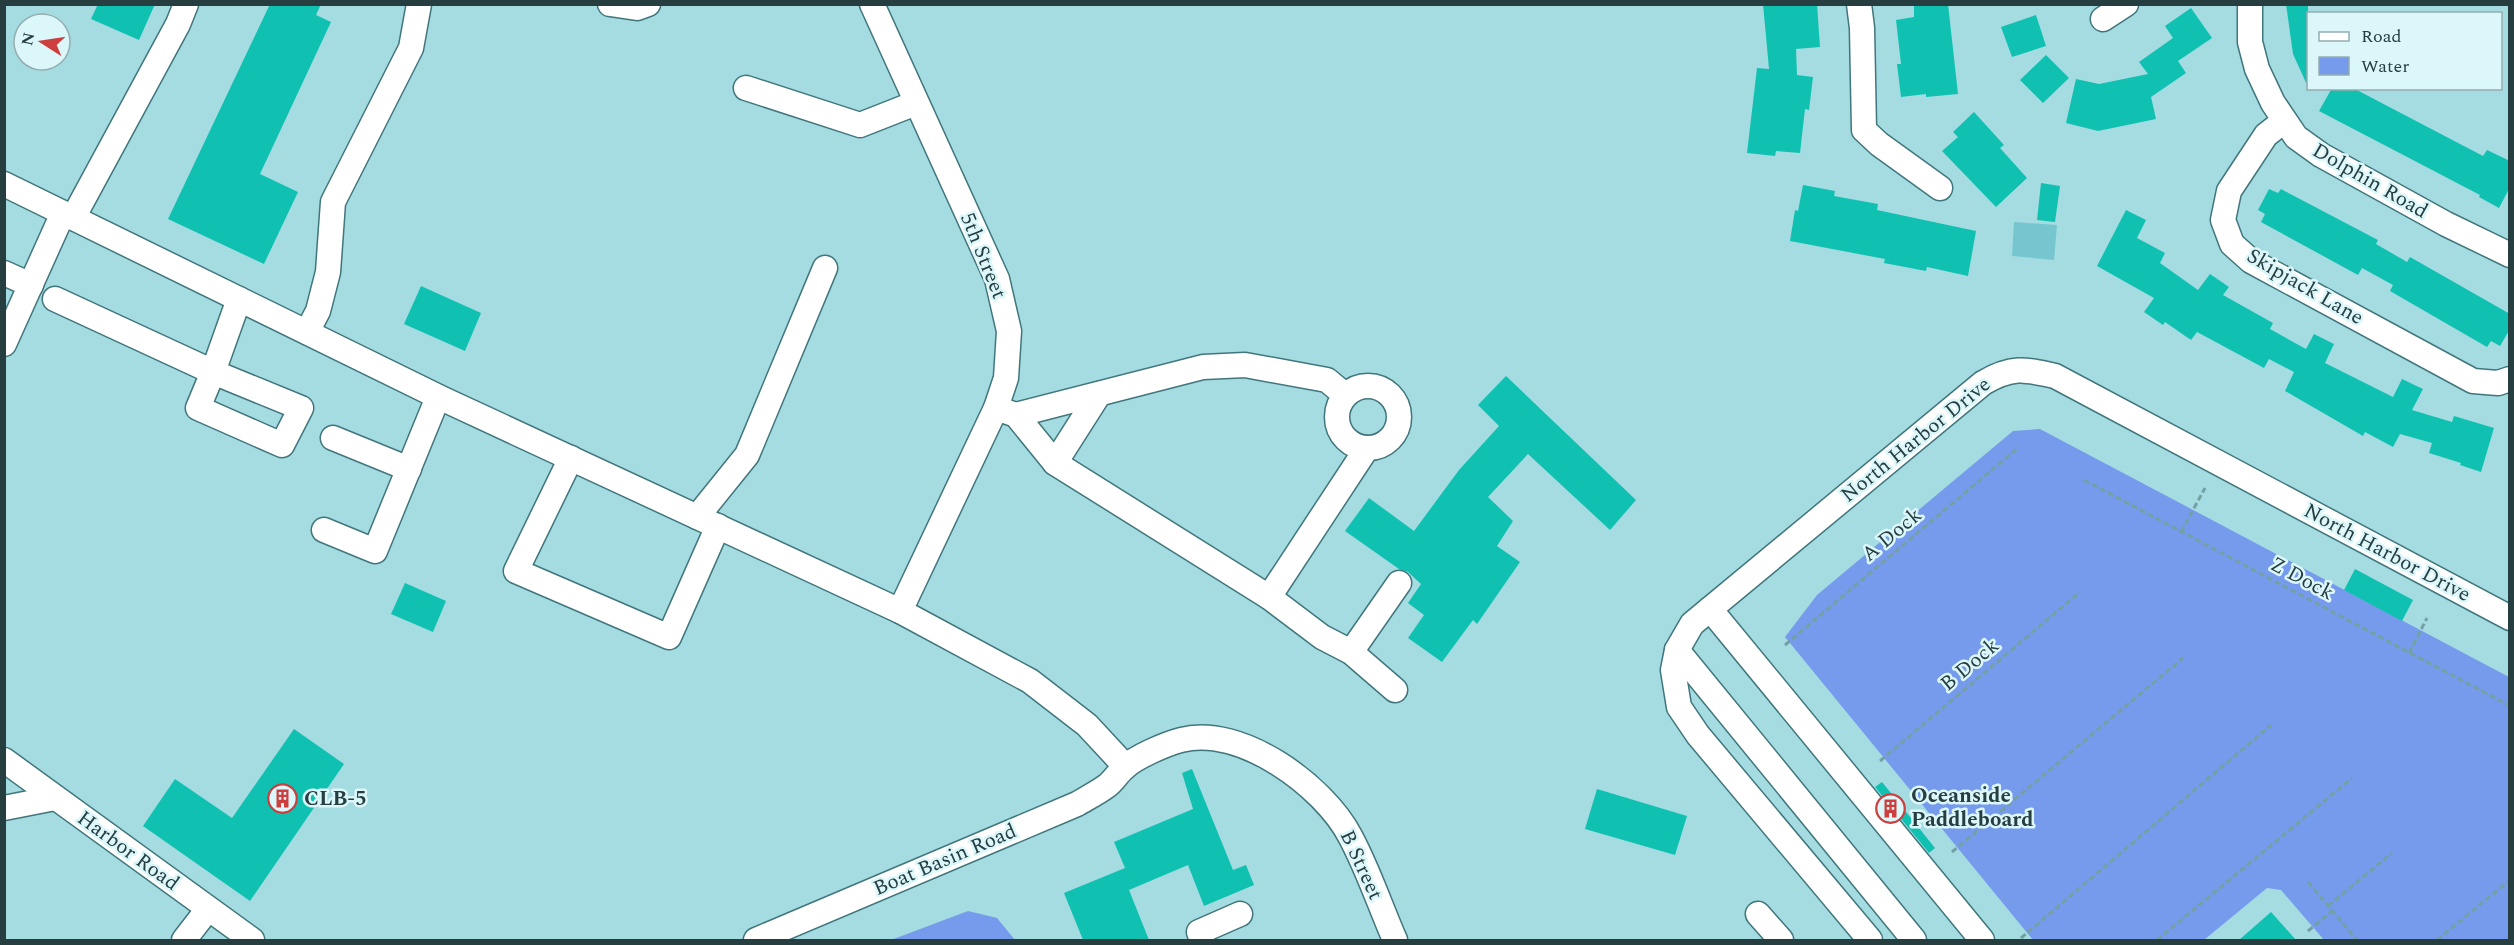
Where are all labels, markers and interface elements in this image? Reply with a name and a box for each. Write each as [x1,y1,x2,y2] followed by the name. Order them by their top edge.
[12,12,72,72] north arrow
[2307,12,2502,90] legend
[2361,23,2402,50] text: Road
[15,30,41,48] text: N
[2361,53,2409,80] text: Water
[2306,135,2434,227] street label: Dolphin Road
[951,208,1015,304] street label: 5th Street
[2240,240,2370,334] street label: Skipjack Lane
[1834,369,1998,511] street label: North Harbor Drive
[2298,495,2476,611] street label: North Harbor Drive
[1855,500,1930,570] street label: A Dock
[2264,549,2340,609] street label: Z Dock
[1933,631,2007,699] street label: B Dock
[1911,780,2034,836] place label: Oceanside Paddleboard
[267,783,299,815] building icon: CLB-5
[304,783,367,815] place label: CLB-5
[1874,792,1906,824] building icon: Oceanside Paddleboard
[70,803,186,899] street label: Harbor Road
[868,815,1022,905] street label: Boat Basin Road
[1331,825,1391,905] street label: B Street

